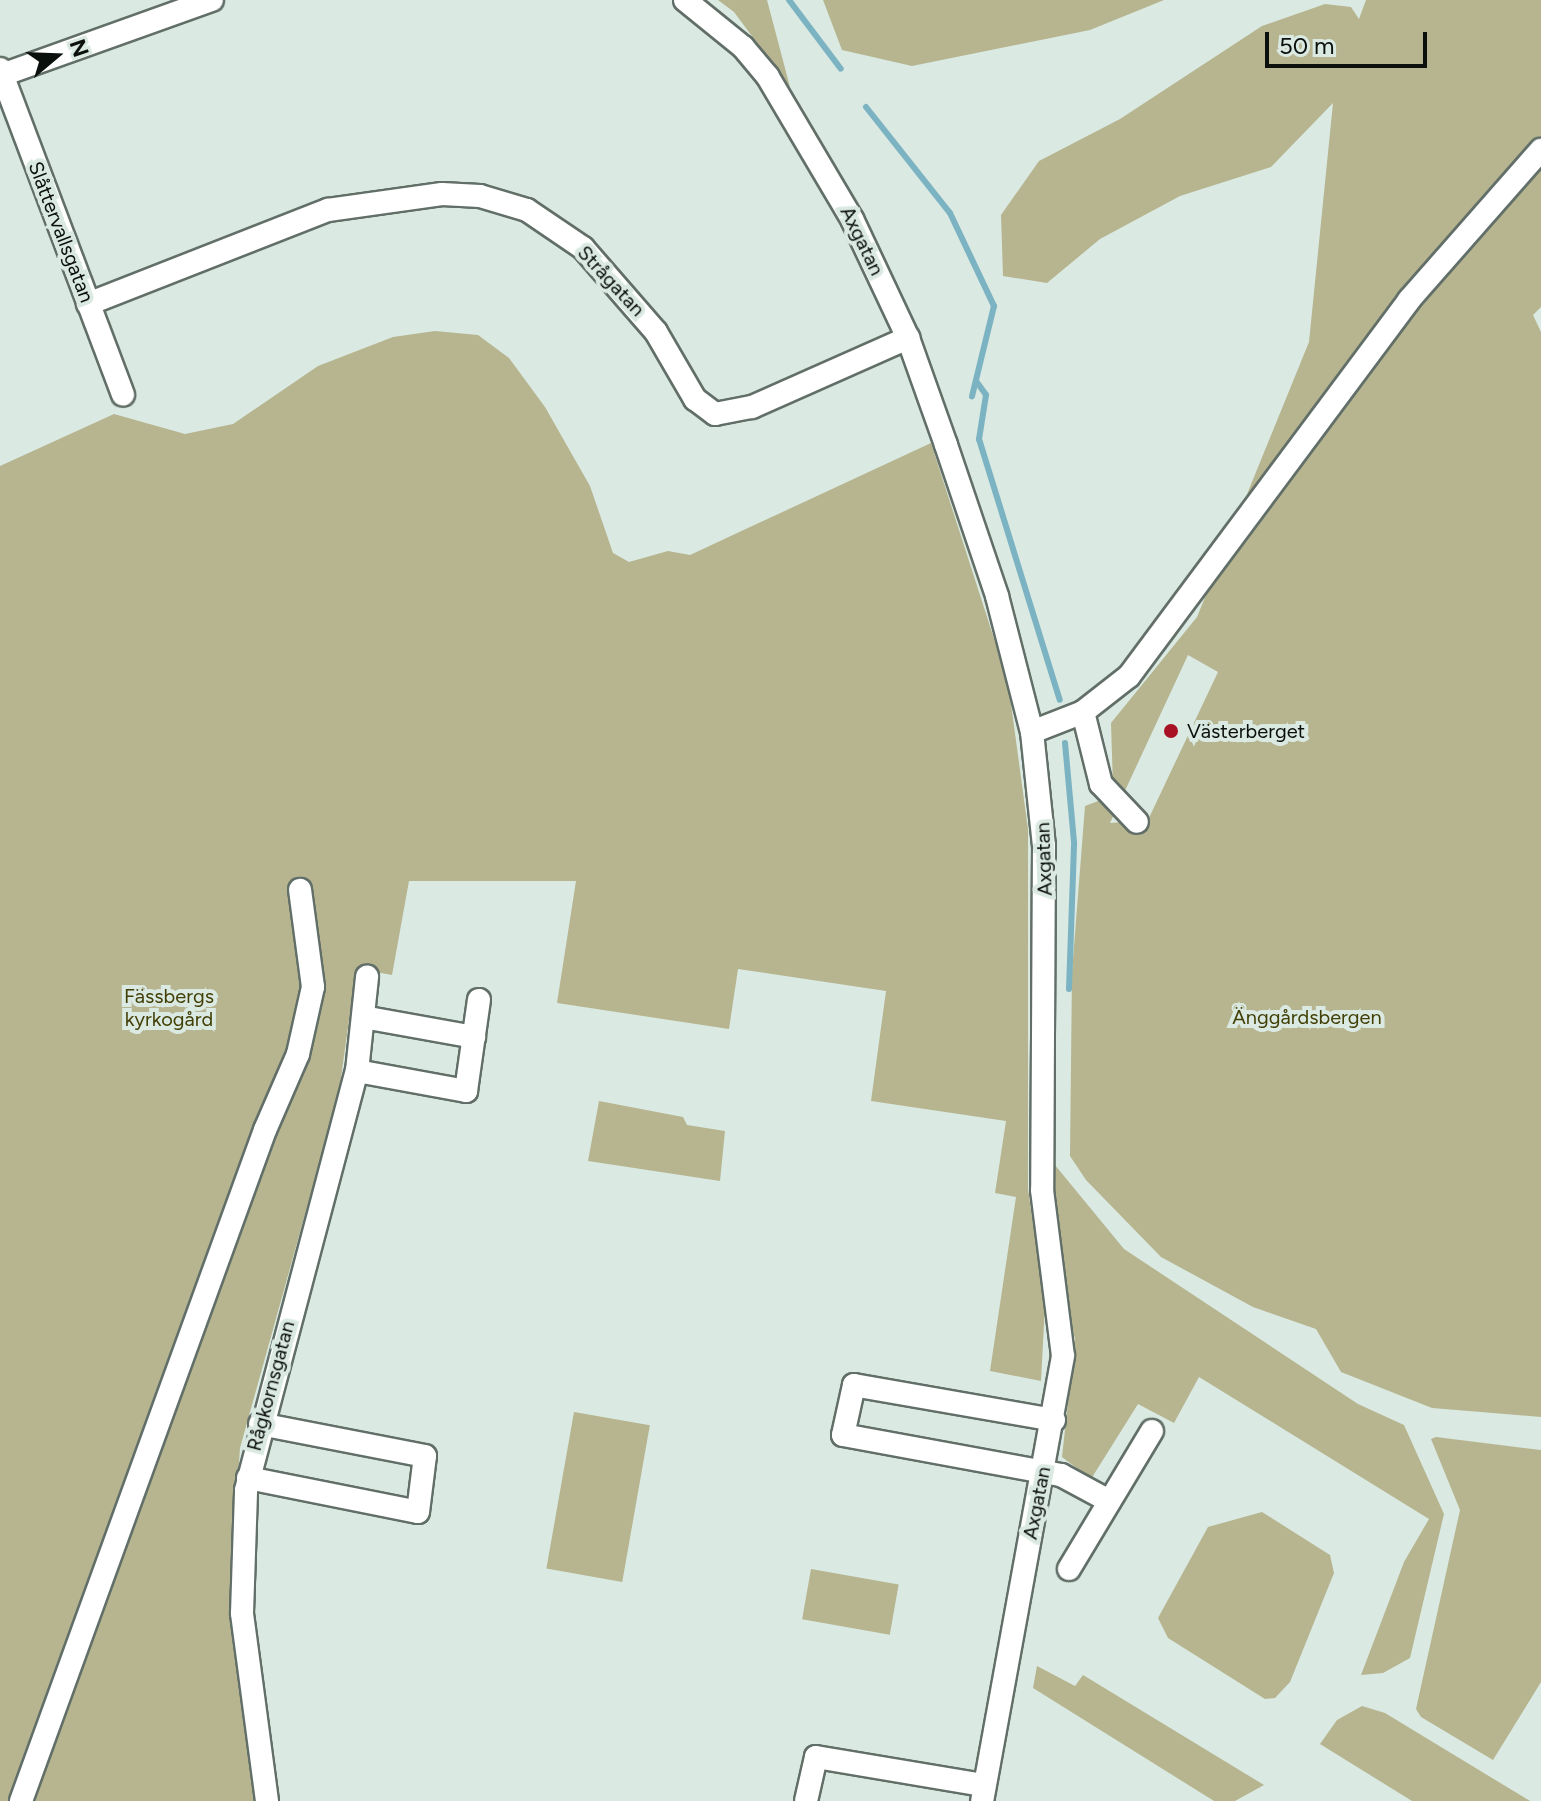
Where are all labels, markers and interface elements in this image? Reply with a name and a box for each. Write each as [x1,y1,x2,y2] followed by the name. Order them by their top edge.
[16,16,96,96] north arrow
[1269,16,1431,66] scale bar
[1279,31,1335,60] text: 50 m
[64,36,95,60] text: N
[23,158,99,306] street label: Slåttervallsgatan
[835,203,889,279] street label: Axgatan
[572,241,650,321] street label: Strågatan
[1187,719,1305,743] place label: Västerberget
[1162,722,1180,740] marker: Västerberget
[1031,822,1057,896] street label: Axgatan
[124,985,214,1032] park label: Fässbergs kyrkogård
[1232,1005,1382,1029] park label: Änggårdsbergen
[242,1318,300,1454] street label: Rågkornsgatan
[1018,1465,1056,1541] street label: Axgatan

